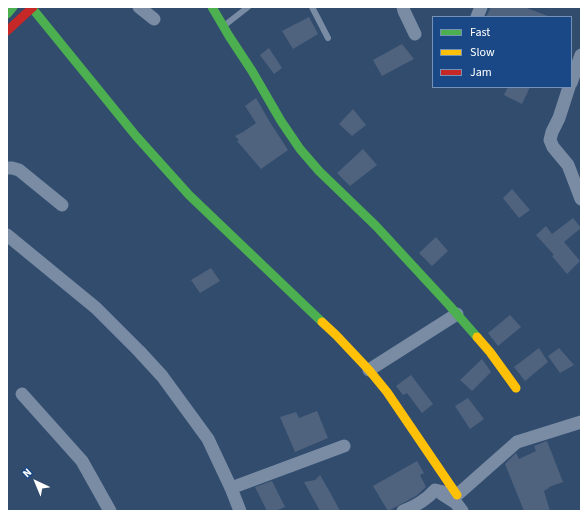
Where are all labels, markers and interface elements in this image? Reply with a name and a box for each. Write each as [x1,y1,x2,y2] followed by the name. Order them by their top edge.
[432,16,572,88] legend
[470,24,490,41] text: Fast
[470,44,495,61] text: Slow
[470,64,492,81] text: Jam
[16,462,56,502] north arrow
[19,465,35,481] text: N

